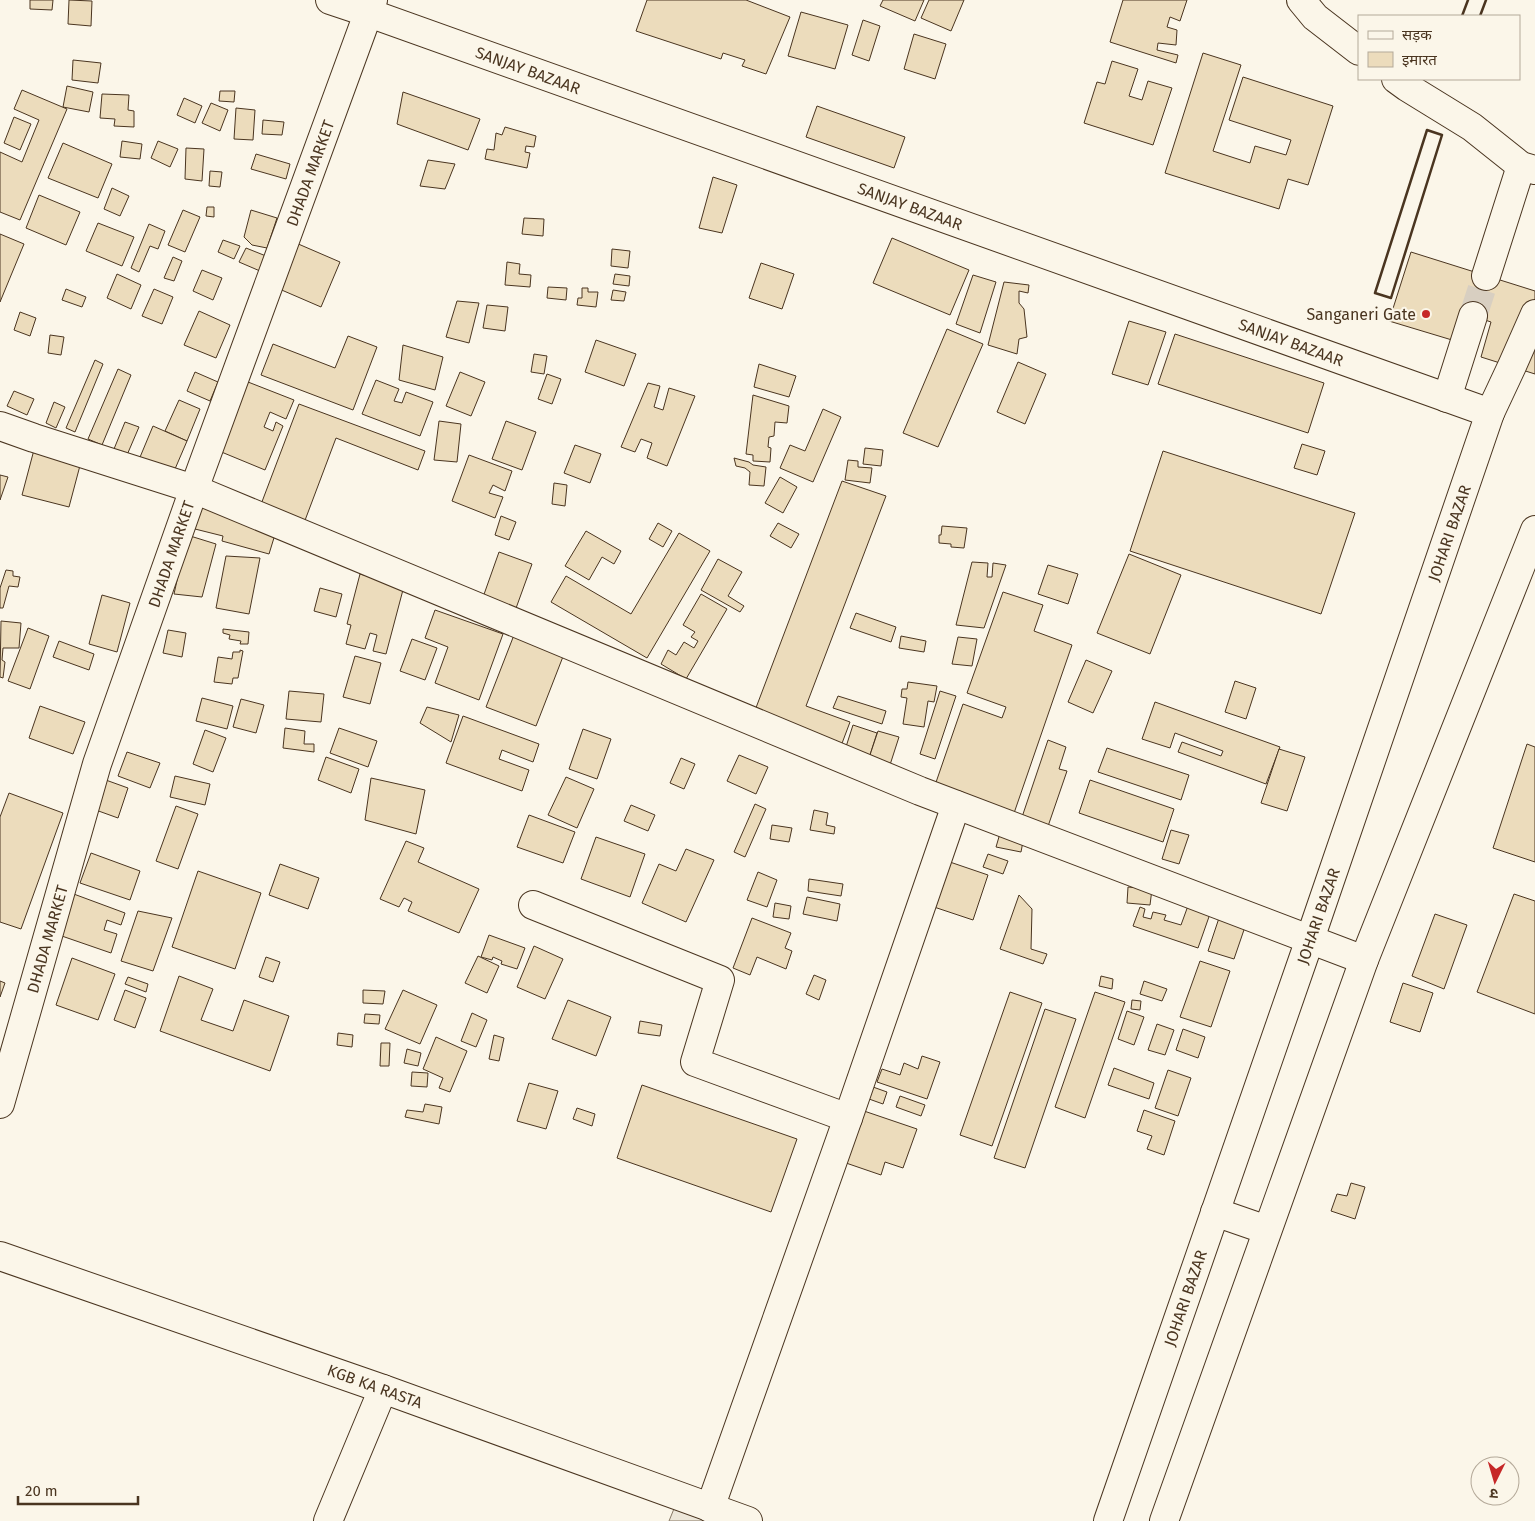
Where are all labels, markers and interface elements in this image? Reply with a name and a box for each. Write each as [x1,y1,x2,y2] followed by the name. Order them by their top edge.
[1358,15,1520,80] legend
[1402,26,1432,44] text: सड़क
[473,43,583,98] street label: SANJAY BAZAAR
[1402,51,1437,69] text: इमारत
[282,117,339,229] street label: DHADA MARKET
[855,179,965,234] street label: SANJAY BAZAAR
[1306,305,1416,324] place label: Sanganeri Gate
[1420,308,1432,320] marker: Sanganeri Gate
[1236,315,1346,370] street label: SANJAY BAZAAR
[1424,482,1475,584] street label: JOHARI BAZAR
[144,498,199,610] street label: DHADA MARKET
[1293,865,1344,967] street label: JOHARI BAZAR
[23,882,72,995] street label: DHADA MARKET
[1160,1247,1211,1349] street label: JOHARI BAZAR
[325,1360,426,1413] street label: KGB KA RASTA
[1470,1456,1520,1506] north arrow
[18,1474,138,1506] scale bar
[25,1482,58,1500] text: 20 m
[1488,1485,1499,1502] text: उ

